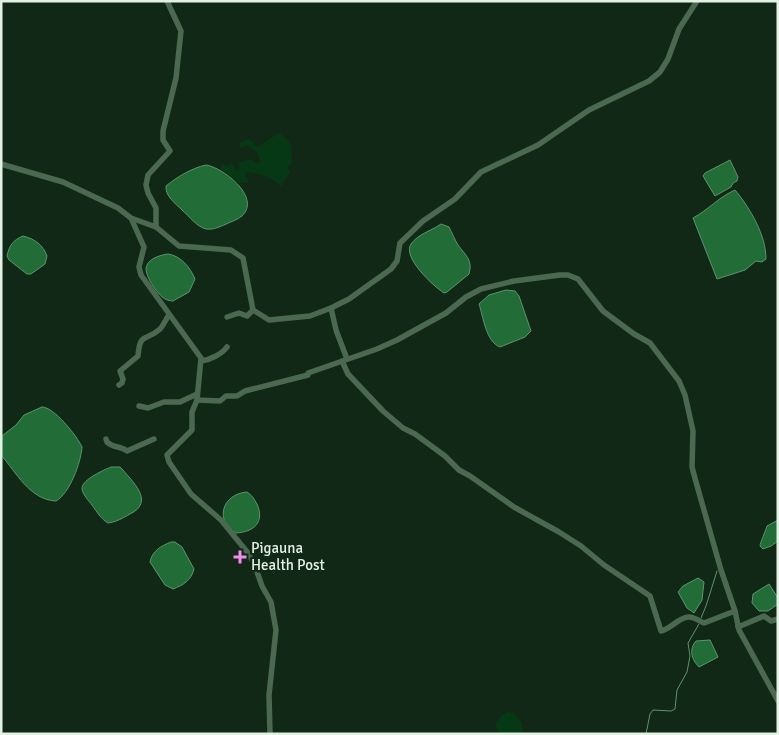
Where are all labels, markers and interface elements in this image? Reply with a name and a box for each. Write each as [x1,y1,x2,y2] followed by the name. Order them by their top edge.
[251,539,325,574] place label: Pigauna Health Post
[233,550,247,564] marker: Pigauna Health Post

